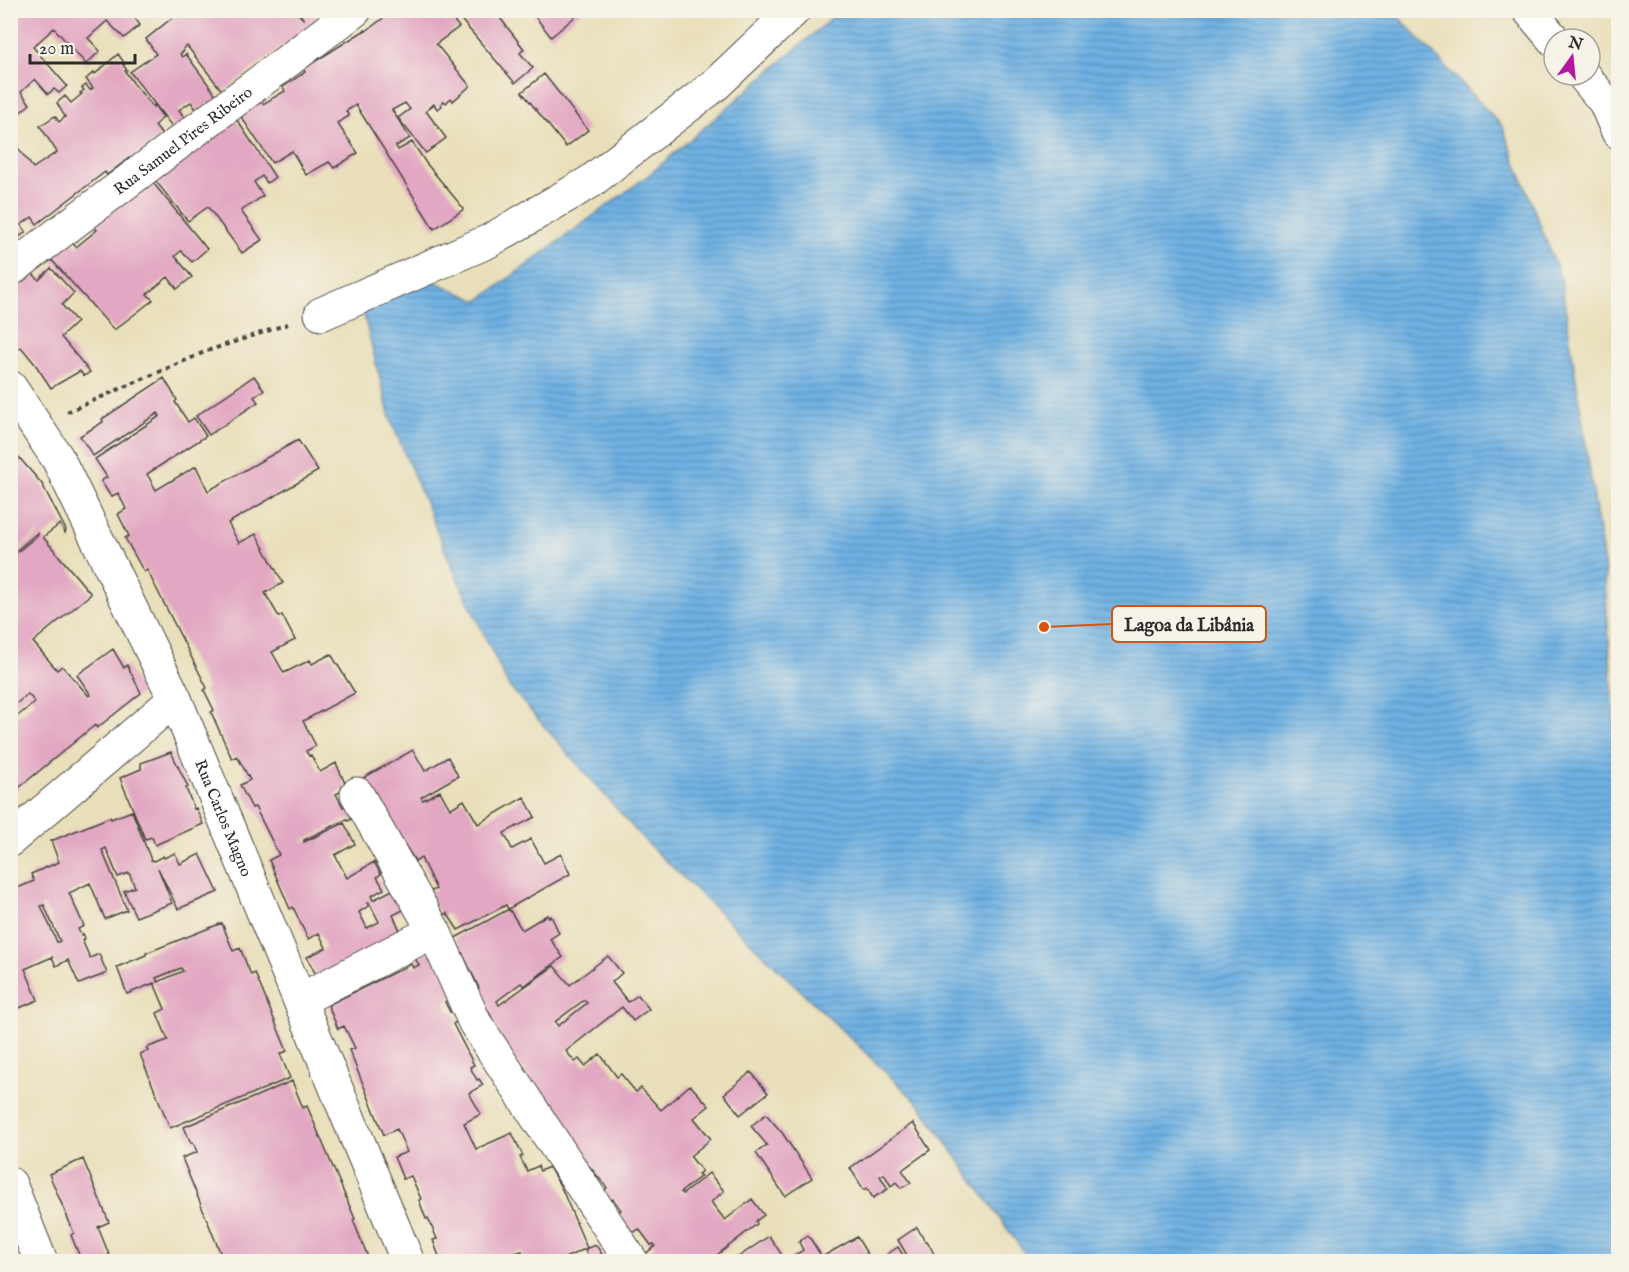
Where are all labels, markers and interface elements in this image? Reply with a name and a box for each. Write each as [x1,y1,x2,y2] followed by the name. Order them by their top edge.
[30,27,135,65] scale bar
[1542,27,1602,87] north arrow
[1565,33,1585,56] text: N
[39,38,74,61] text: 20 m
[110,83,257,200] street label: Rua Samuel Pires Ribeiro
[1112,606,1266,642] callout: Lagoa da Libânia
[1124,615,1255,638] text: Lagoa da Libânia
[189,757,256,880] street label: Rua Carlos Magno

